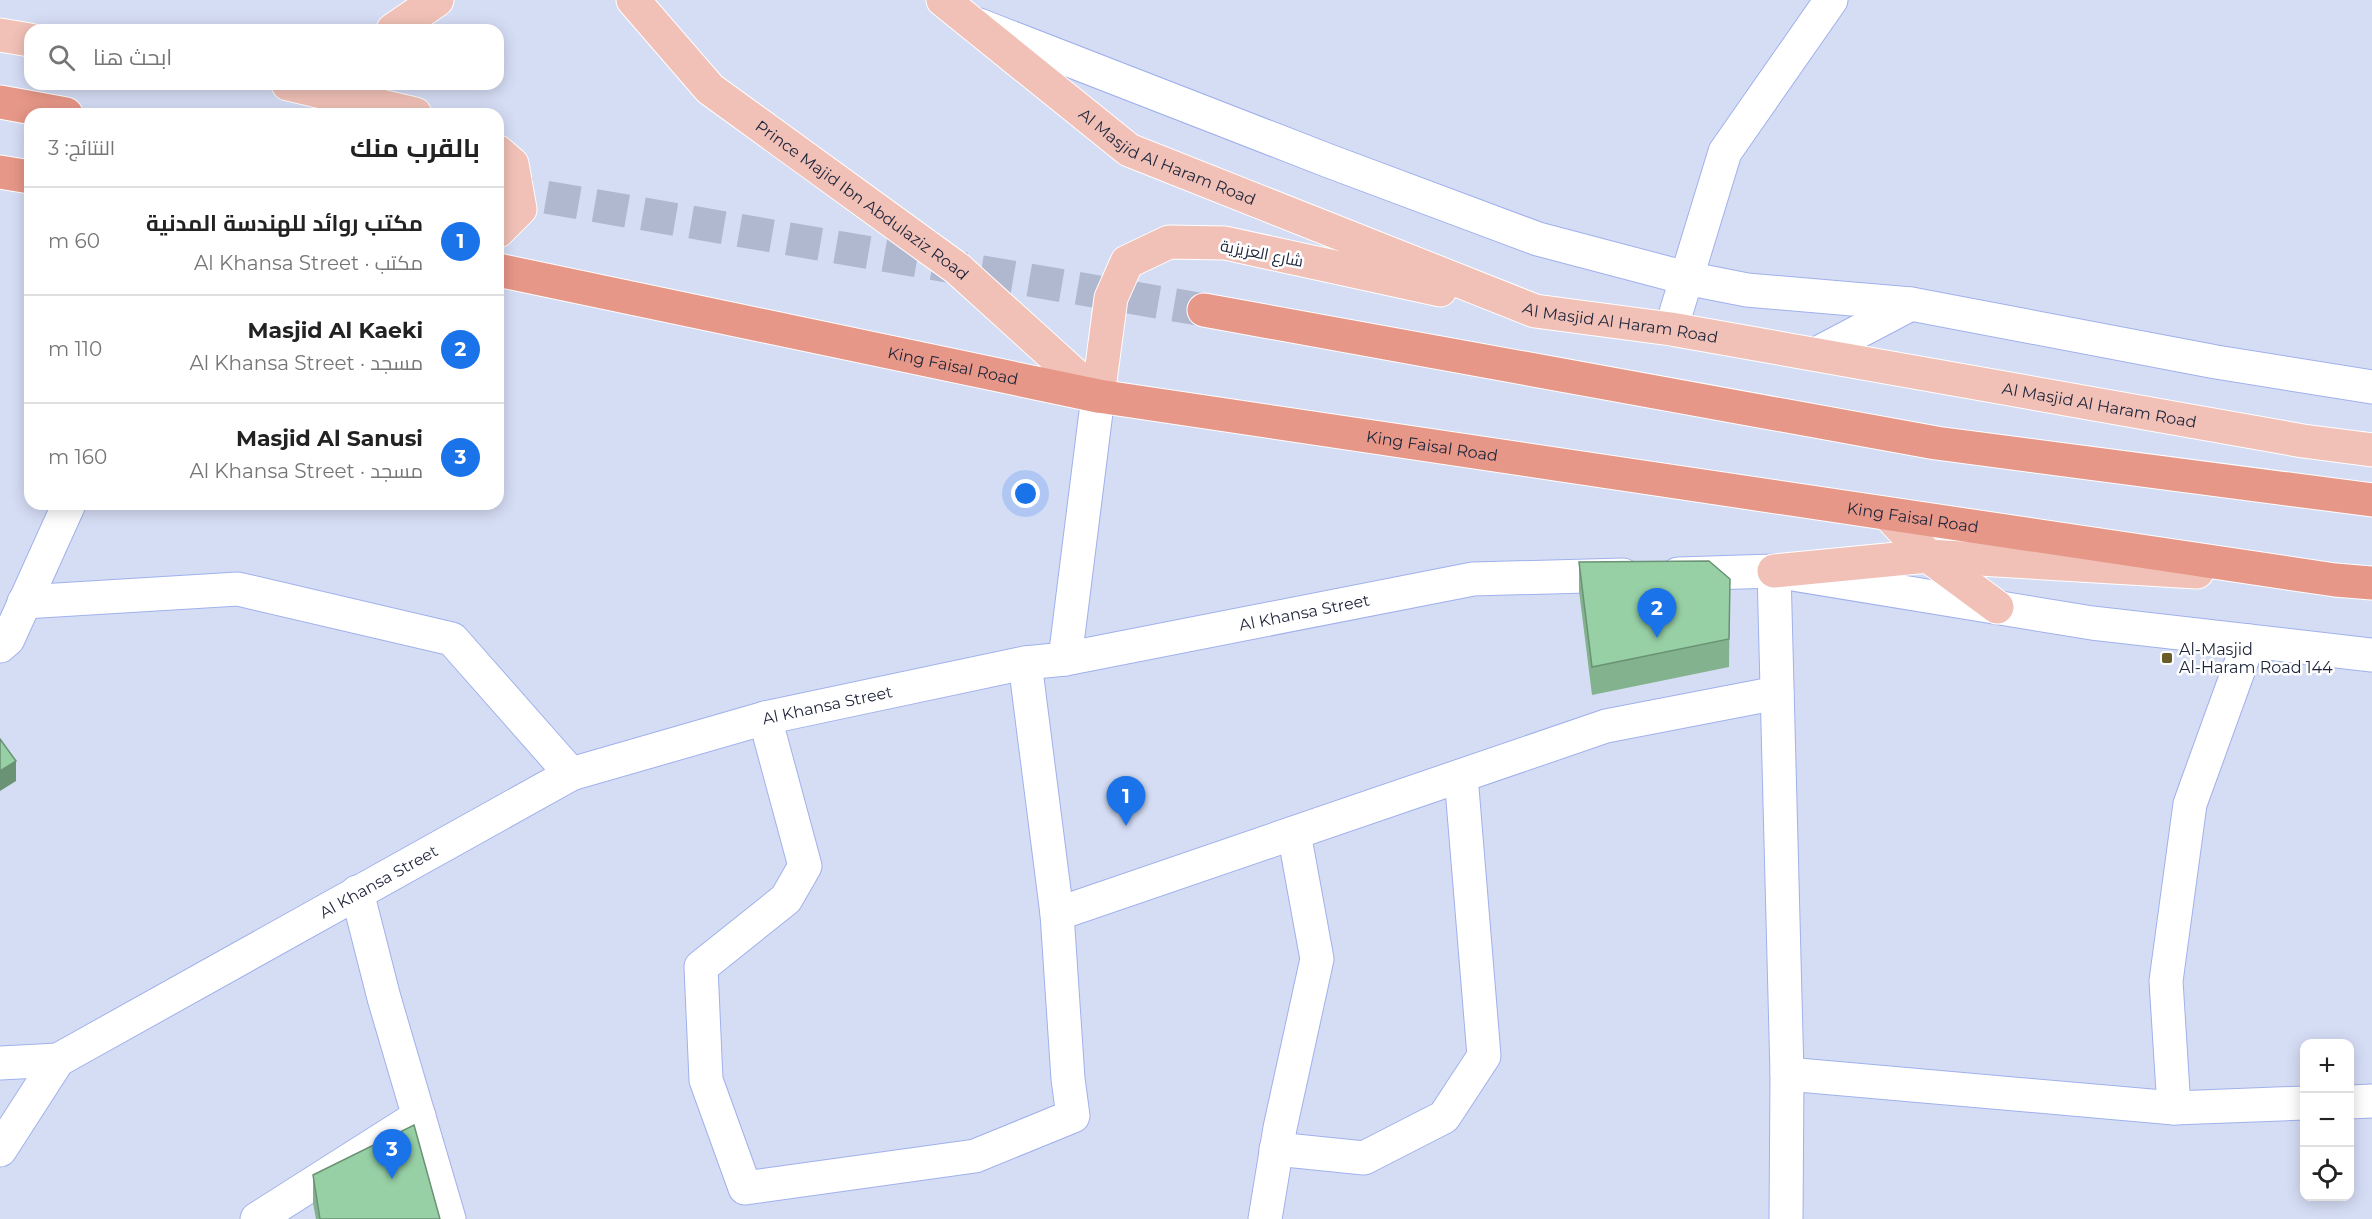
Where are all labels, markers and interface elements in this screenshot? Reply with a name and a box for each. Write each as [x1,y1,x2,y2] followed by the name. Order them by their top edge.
[24,24,504,90] search box
[45,41,78,74] icon: search
[93,44,172,71] text: ابحث هنا
[1075,104,1258,209] street label: Al Masjid Al Haram Road
[752,116,972,284] street label: Prince Majid Ibn Abdulaziz Road
[350,132,480,164] text: بالقرب منك
[48,136,115,160] text: النتائج: 3
[146,210,423,237] text: مكتب روائد للهندسة المدنية
[48,229,100,253] text: 60 m
[457,229,464,253] text: 1
[1218,236,1305,273] street label: شارع العزيزية
[194,251,423,275] text: مكتب · Al Khansa Street
[1520,298,1719,347] street label: Al Masjid Al Haram Road
[248,317,423,344] text: Masjid Al Kaeki
[48,337,102,361] text: 110 m
[455,337,466,361] text: 2
[886,343,1020,389] street label: King Faisal Road
[189,351,423,375] text: مسجد · Al Khansa Street
[2001,379,2198,432] street label: Al Masjid Al Haram Road
[236,425,423,452] text: Masjid Al Sanusi
[1365,427,1499,465] street label: King Faisal Road
[48,445,107,469] text: 160 m
[455,445,466,469] text: 3
[189,459,423,483] text: مسجد · Al Khansa Street
[1011,479,1040,508] your location
[1846,499,1980,537] street label: King Faisal Road
[1638,588,1676,638] pin: 2
[1237,590,1372,635] street label: Al Khansa Street
[2179,640,2333,677] place label: Al-Masjid Al-Haram Road 144
[2160,651,2174,665] marker: Al-Masjid Al-Haram Road 144
[761,682,895,728] street label: Al Khansa Street
[1106,776,1146,826] pin: 1
[316,841,442,922] street label: Al Khansa Street
[2300,1039,2354,1201] map controls
[2300,1039,2354,1093] button: +
[2300,1093,2354,1147] button: −
[372,1130,412,1179] pin: 3
[2300,1147,2354,1201] button: locate

